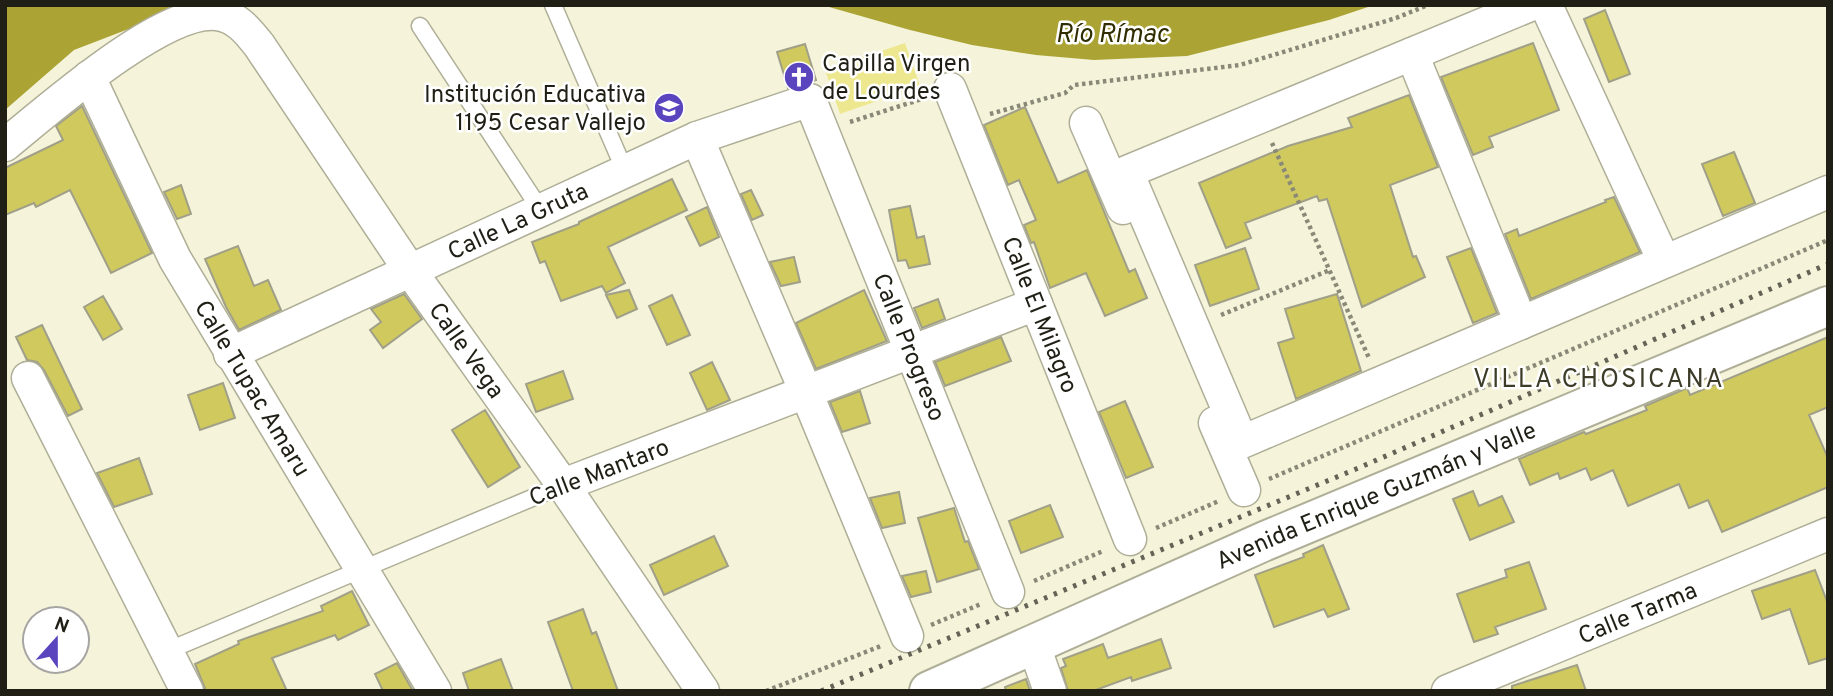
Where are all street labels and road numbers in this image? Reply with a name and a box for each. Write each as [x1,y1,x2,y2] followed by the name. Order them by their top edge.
[443,177,594,268] street label: Calle La Gruta
[994,233,1083,398] street label: Calle El Milagro
[864,270,951,426] street label: Calle Progreso
[186,295,316,483] street label: Calle Tupac Amaru
[421,297,510,405] street label: Calle Vega
[1212,416,1541,578] street label: Avenida Enrique Guzmán y Valle
[525,433,674,514] street label: Calle Mantaro
[1574,577,1702,652] street label: Calle Tarma

